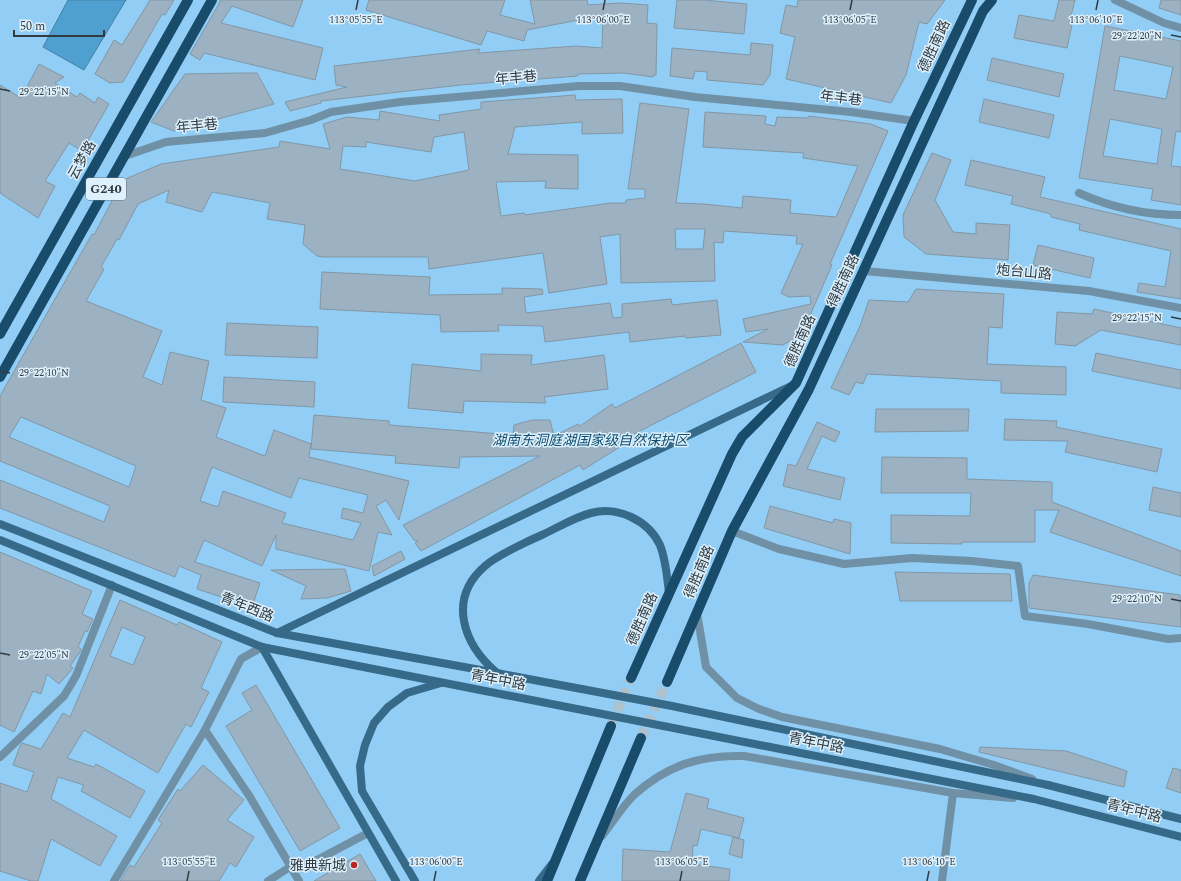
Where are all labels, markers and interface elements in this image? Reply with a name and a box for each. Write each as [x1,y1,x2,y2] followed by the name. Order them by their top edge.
[14,12,104,38] scale bar
[329,12,383,28] text: 113°05'55"E
[576,12,630,28] text: 113°06'00"E
[823,12,877,28] text: 113°06'05"E
[1069,12,1123,28] text: 113°06'10"E
[913,16,955,76] street label: 德胜南路
[20,17,45,36] text: 50 m
[1112,28,1162,44] text: 29°22'20"N
[494,66,538,90] street label: 年丰巷
[19,84,69,100] text: 29°22'15"N
[819,85,863,111] street label: 年丰巷
[175,114,219,138] street label: 年丰巷
[63,137,101,183] street label: 云梦路
[86,178,126,200] road number: G240
[822,251,864,311] street label: 得胜南路
[995,259,1053,285] street label: 炮台山路
[1112,310,1162,326] text: 29°22'15"N
[779,311,821,371] street label: 德胜南路
[19,365,69,381] text: 29°22'10"N
[492,430,690,451] park label: 湖南东洞庭湖国家级自然保护区
[678,542,720,602] street label: 得胜南路
[217,587,277,627] street label: 青年西路
[621,589,663,649] street label: 德胜南路
[1112,591,1162,607] text: 29°22'10"N
[19,647,69,663] text: 29°22'05"N
[469,664,527,696] street label: 青年中路
[787,727,845,759] street label: 青年中路
[1104,794,1164,828] street label: 青年中路
[162,854,216,870] text: 113°05'55"E
[409,854,463,870] text: 113°06'00"E
[655,854,709,870] text: 113°06'05"E
[902,854,956,870] text: 113°06'10"E
[290,855,346,876] place label: 雅典新城
[349,860,359,870] marker: 雅典新城

